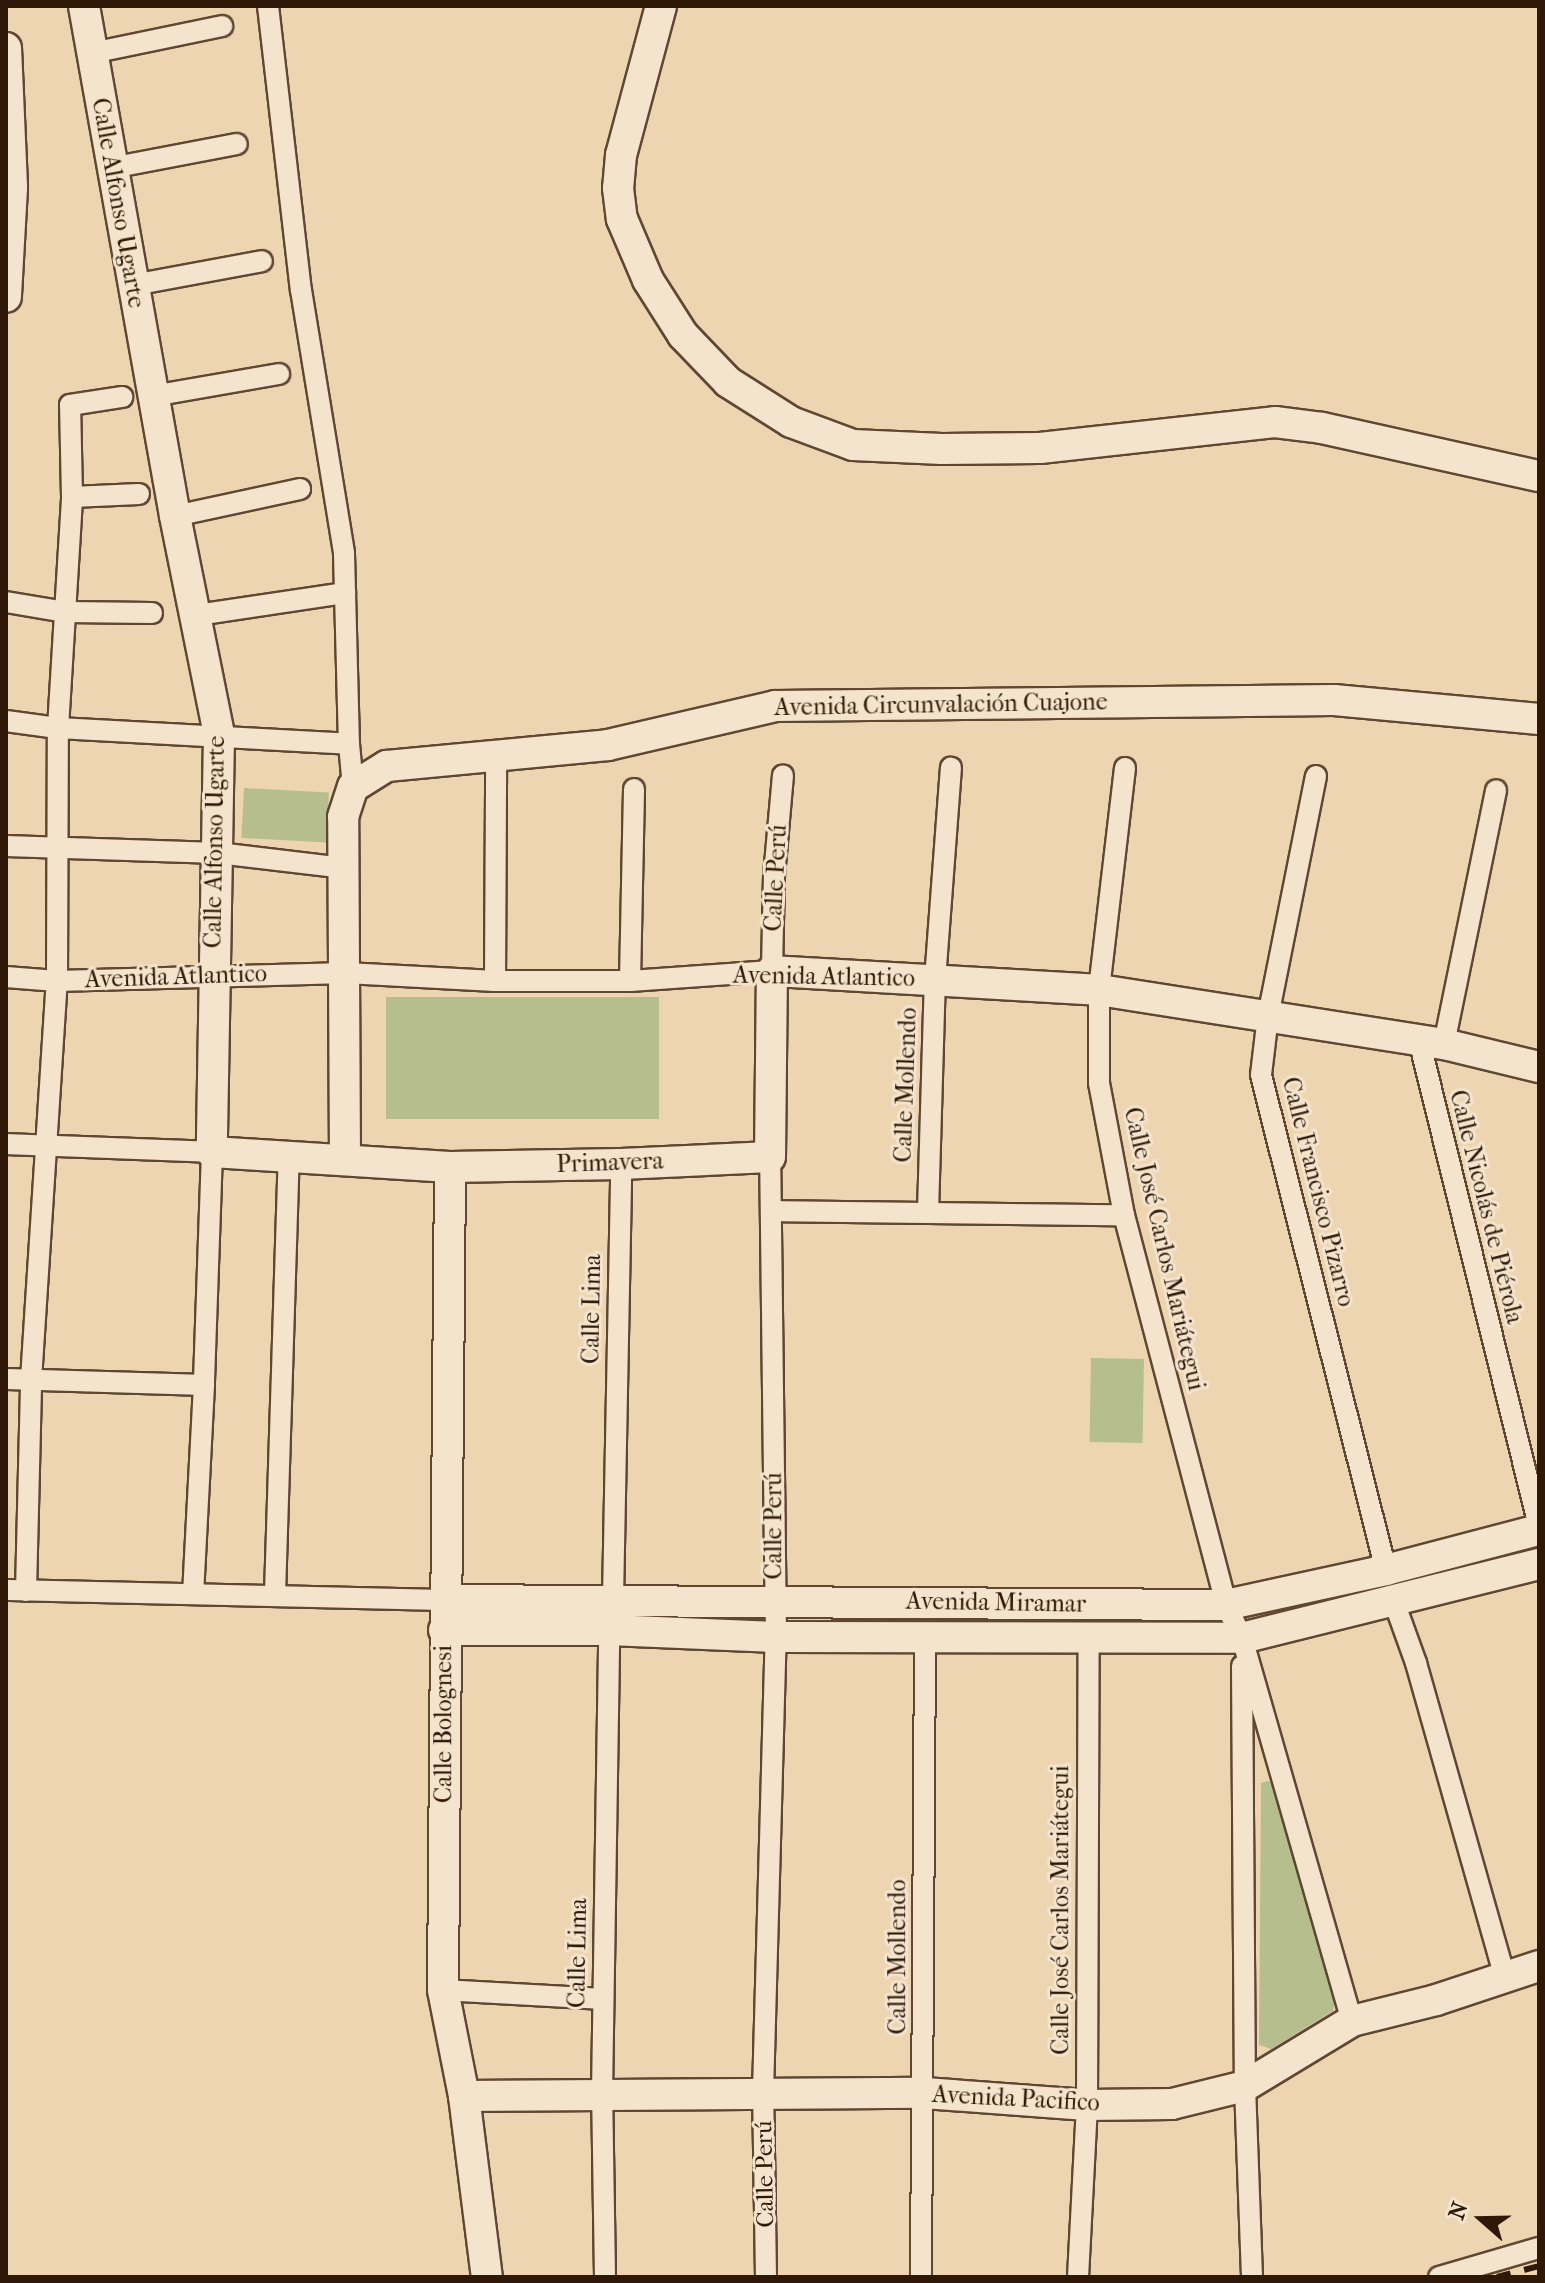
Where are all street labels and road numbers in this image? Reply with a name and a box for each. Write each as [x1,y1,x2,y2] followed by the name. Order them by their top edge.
[85,96,151,310] street label: Calle Alfonso Ugarte
[774,688,1108,722] street label: Avenida Circunvalación Cuajone
[199,735,231,949] street label: Calle Alfonso Ugarte
[759,824,793,932] street label: Calle Perú
[84,959,268,995] street label: Avenida Atlantico
[733,961,915,993] street label: Avenida Atlantico
[889,1007,923,1163] street label: Calle Mollendo
[1276,1074,1360,1310] street label: Calle Francisco Pizarro
[1443,1087,1529,1327] street label: Calle Nicolás de Piérola
[1117,1105,1211,1393] street label: Calle José Carlos Mariátegui
[556,1147,664,1179] street label: Primavera
[577,1254,607,1364] street label: Calle Lima
[760,1472,788,1580] street label: Calle Perú
[906,1587,1086,1619] street label: Avenida Miramar
[430,1645,458,1803] street label: Calle Bolognesi
[1047,1765,1075,2055] street label: Calle José Carlos Mariátegui
[884,1879,912,2035] street label: Calle Mollendo
[563,1898,593,2008] street label: Calle Lima
[931,2080,1101,2118] street label: Avenida Pacifico
[750,2120,780,2228] street label: Calle Perú

